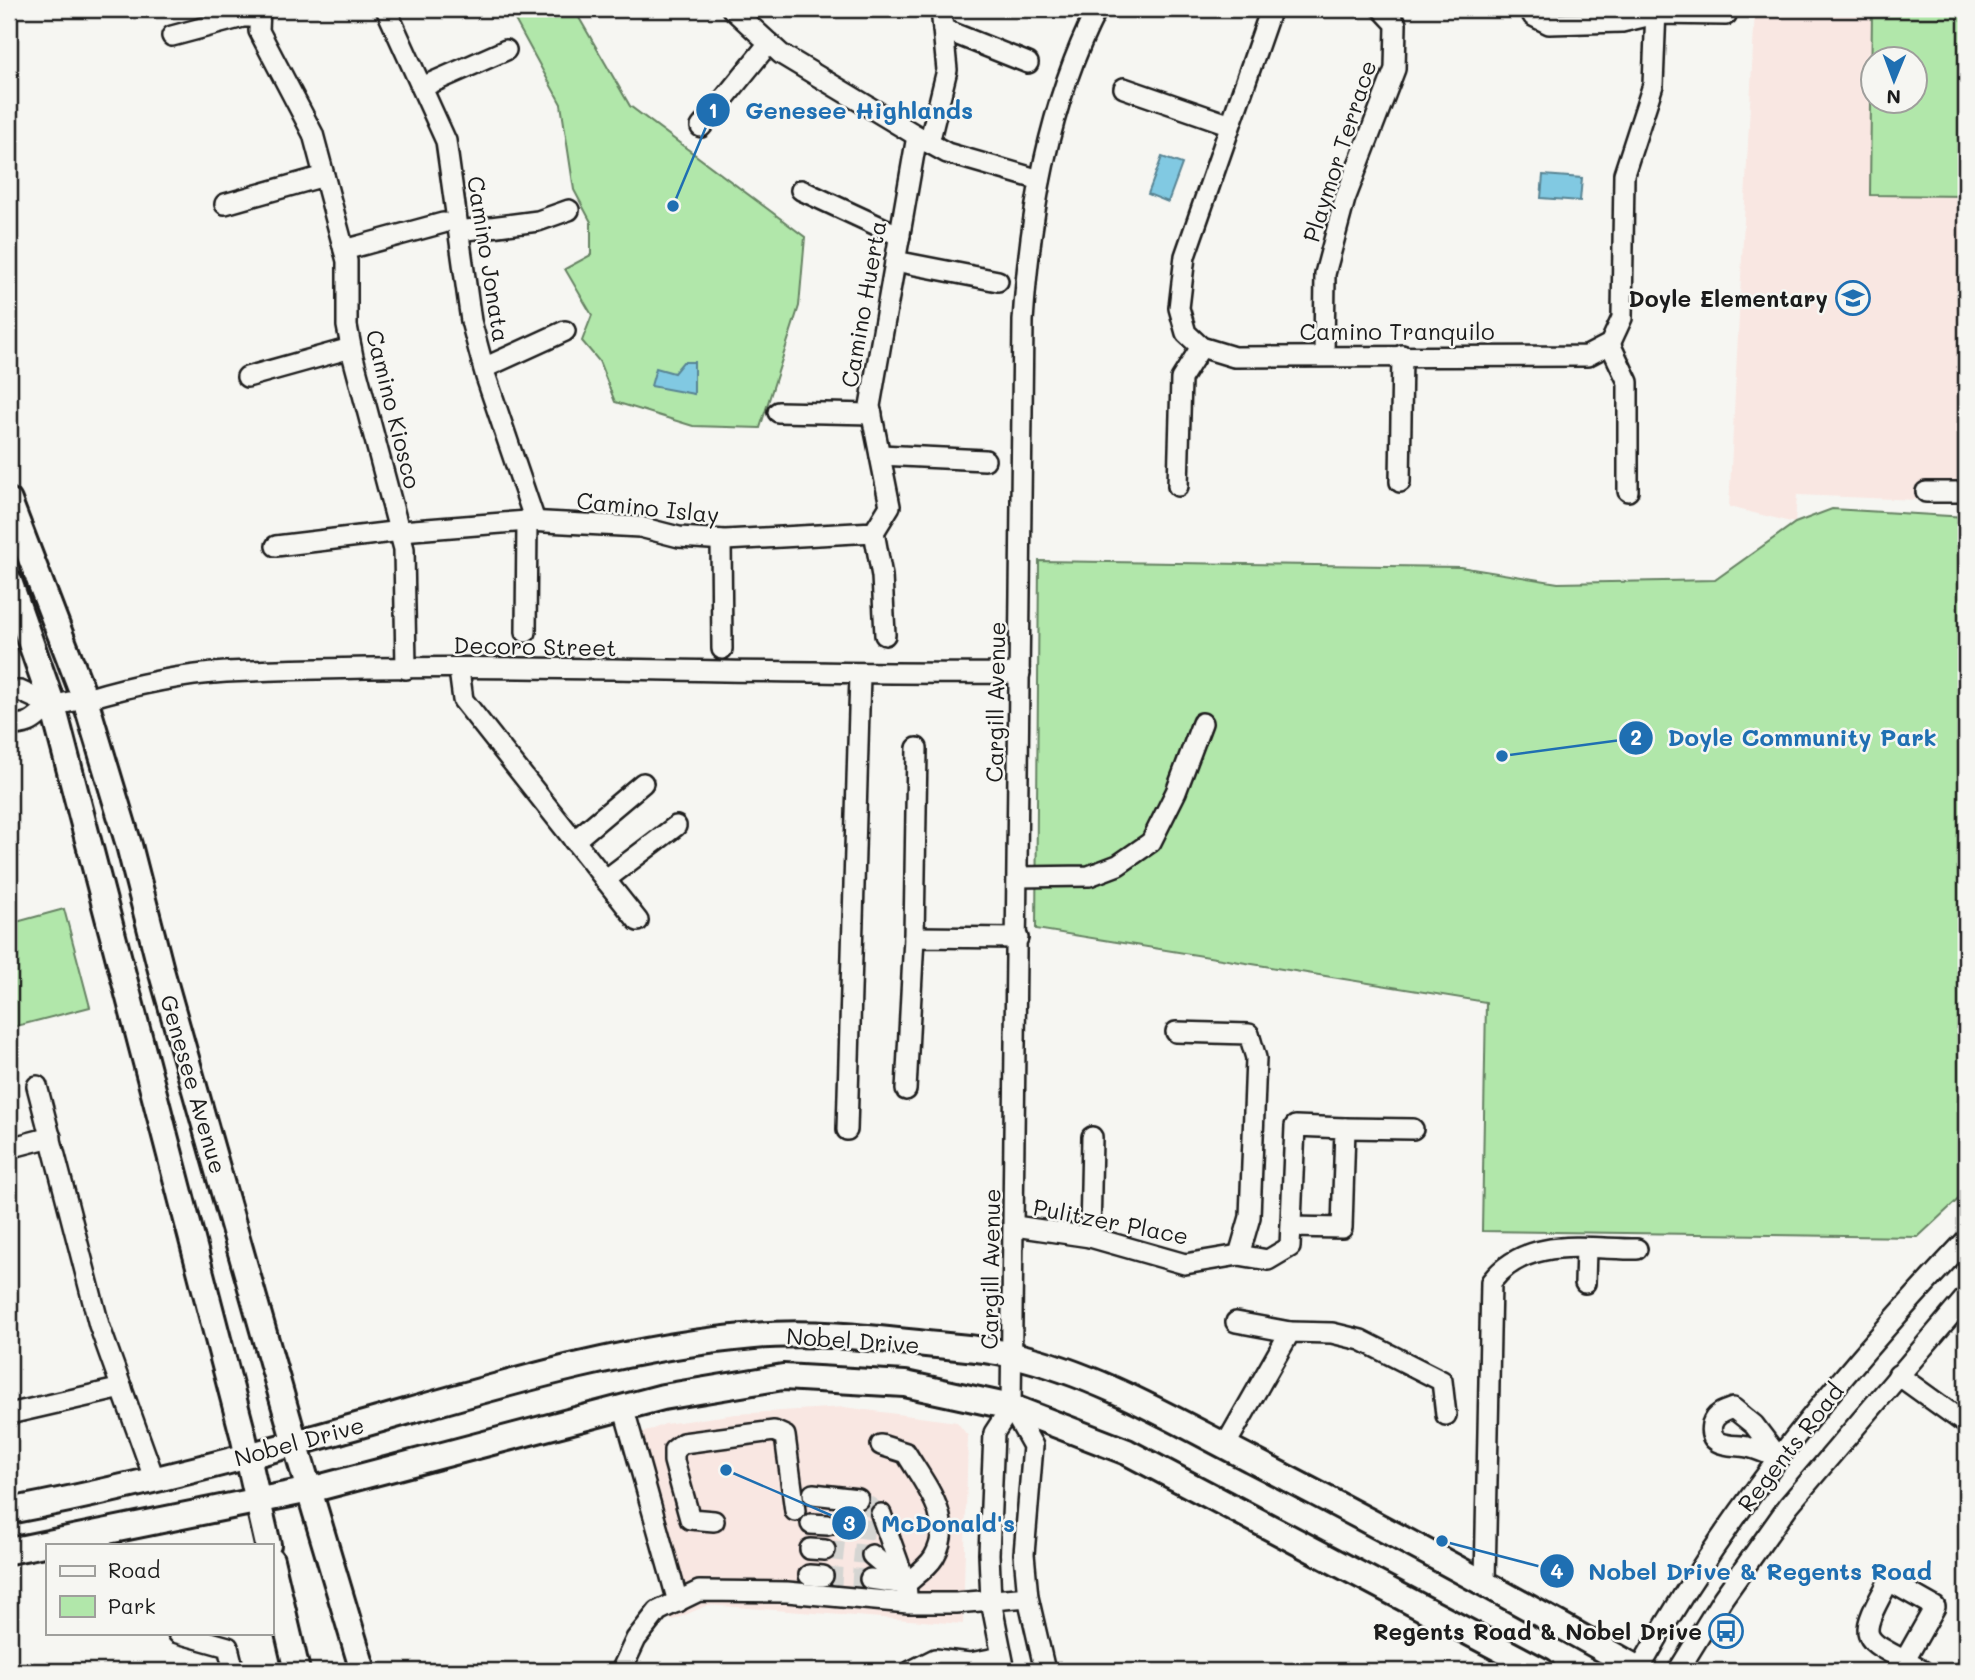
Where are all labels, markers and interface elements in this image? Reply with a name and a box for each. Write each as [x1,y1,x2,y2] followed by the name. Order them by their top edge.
[1860,46,1930,116] north arrow
[1295,56,1383,246] street label: Playmor Terrace
[1886,85,1901,110] text: N
[696,88,987,133] callout: Genesee Highlands
[745,94,973,125] text: Genesee Highlands
[708,96,718,123] text: 1
[461,174,517,344] street label: Camino Jonata
[834,218,892,390] street label: Camino Huerta
[1834,279,1872,317] school or university icon: Doyle Elementary
[1628,283,1828,313] place label: Doyle Elementary
[1299,316,1495,346] street label: Camino Tranquilo
[360,326,428,492] street label: Camino Kiosco
[575,485,721,529] street label: Camino Islay
[979,621,1011,783] street label: Cargill Avenue
[453,630,617,662] street label: Decoro Street
[1619,715,1951,760] callout: Doyle Community Park
[1667,721,1937,752] text: Doyle Community Park
[1630,723,1642,750] text: 2
[154,991,234,1177] street label: Genesee Avenue
[974,1188,1006,1350] street label: Cargill Avenue
[1031,1191,1191,1251] street label: Pulitzer Place
[785,1320,921,1360] street label: Nobel Drive
[1730,1377,1850,1517] street label: Regents Road
[231,1409,367,1473] street label: Nobel Drive
[832,1501,1029,1546] callout: McDonald's
[881,1507,1015,1538] text: McDonald's
[843,1509,855,1536] text: 3
[46,1544,273,1634] legend
[1539,1549,1946,1594] callout: Nobel Drive & Regents Road
[1588,1555,1932,1586] text: Nobel Drive & Regents Road
[108,1556,160,1583] text: Road
[1550,1557,1564,1584] text: 4
[108,1592,156,1619] text: Park
[1707,1612,1745,1650] bus stop icon: Regents Road & Nobel Drive
[1373,1616,1702,1646] place label: Regents Road & Nobel Drive

